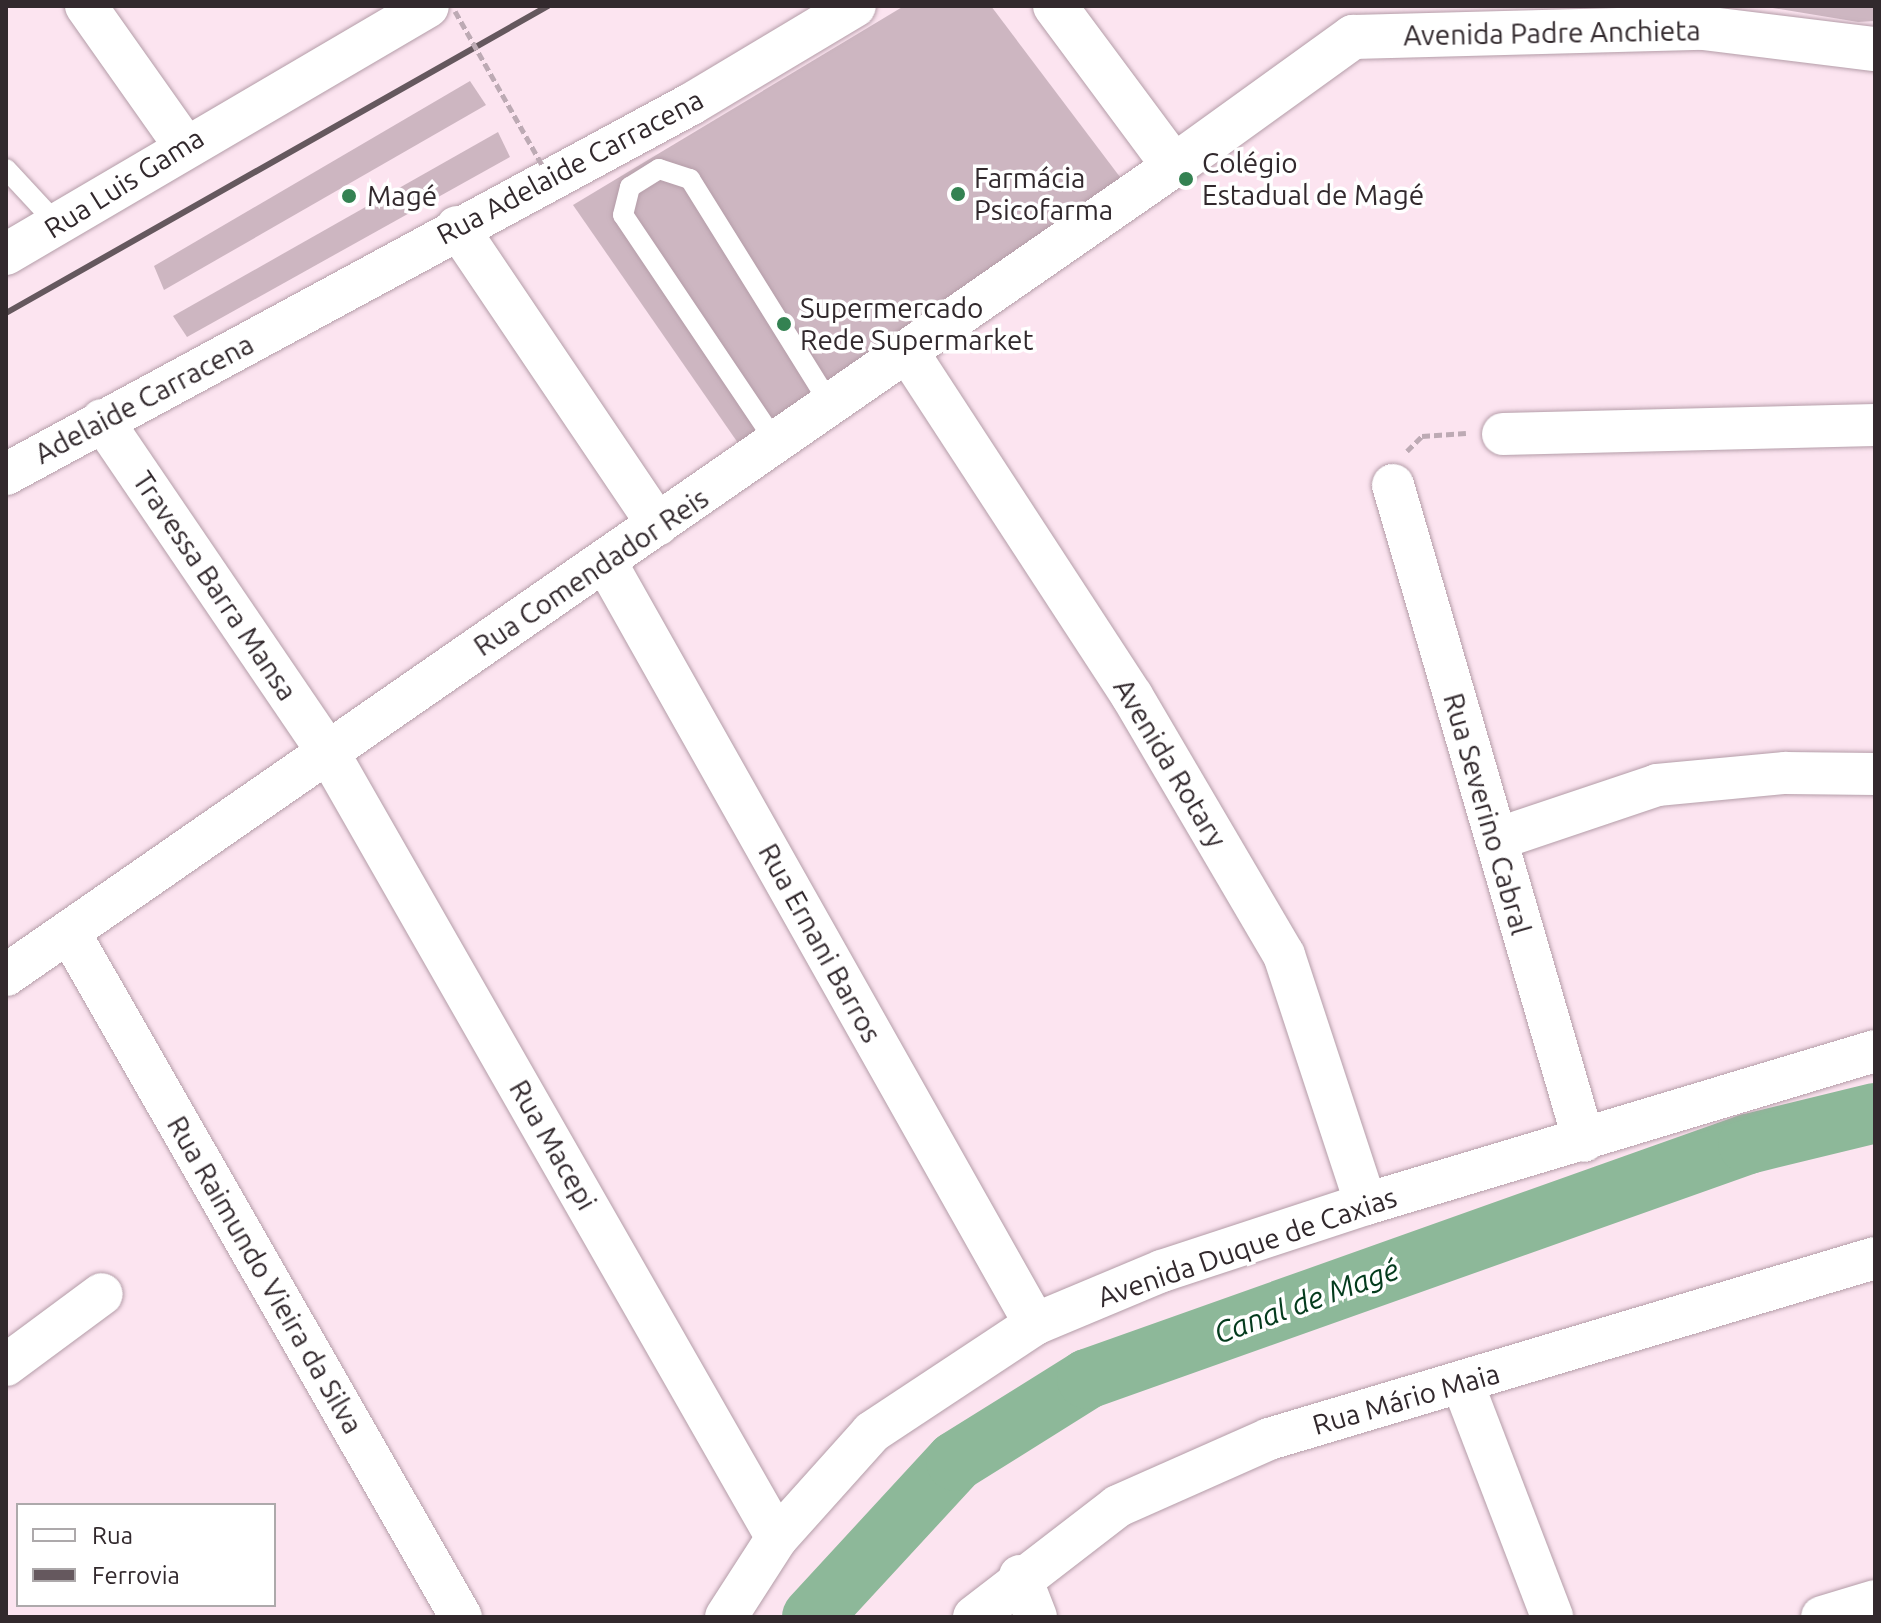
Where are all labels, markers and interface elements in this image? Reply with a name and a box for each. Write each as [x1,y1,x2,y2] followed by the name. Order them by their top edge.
[1403,14,1701,52] street label: Avenida Padre Anchieta
[431,82,709,252] street label: Rua Adelaide Carracena
[38,121,210,245] street label: Rua Luis Gama
[1202,146,1424,212] place label: Colégio Estadual de Magé
[974,161,1113,227] place label: Farmácia Psicofarma
[1177,170,1195,188] marker: Colégio Estadual de Magé
[367,179,437,213] place label: Magé
[338,185,360,207] marker: Magé
[949,185,967,203] marker: Farmácia Psicofarma
[800,291,1033,357] place label: Supermercado Rede Supermarket
[775,315,793,333] marker: Supermercado Rede Supermarket
[29,327,259,471] street label: Adelaide Carracena
[126,465,304,707] street label: Travessa Barra Mansa
[467,481,715,663] street label: Rua Comendador Reis
[1106,673,1234,853] street label: Avenida Rotary
[1436,689,1538,939] street label: Rua Severino Cabral
[751,838,889,1048] street label: Rua Ernani Barros
[502,1074,604,1216] street label: Rua Macepi
[160,1110,370,1440] street label: Rua Raimundo Vieira da Silva
[1093,1180,1401,1314] street label: Avenida Duque de Caxias
[1209,1251,1403,1351] water label: Canal de Magé
[1309,1356,1503,1442] street label: Rua Mário Maia
[16,1503,276,1607] legend
[92,1522,133,1549] text: Rua
[92,1562,180,1589] text: Ferrovia

